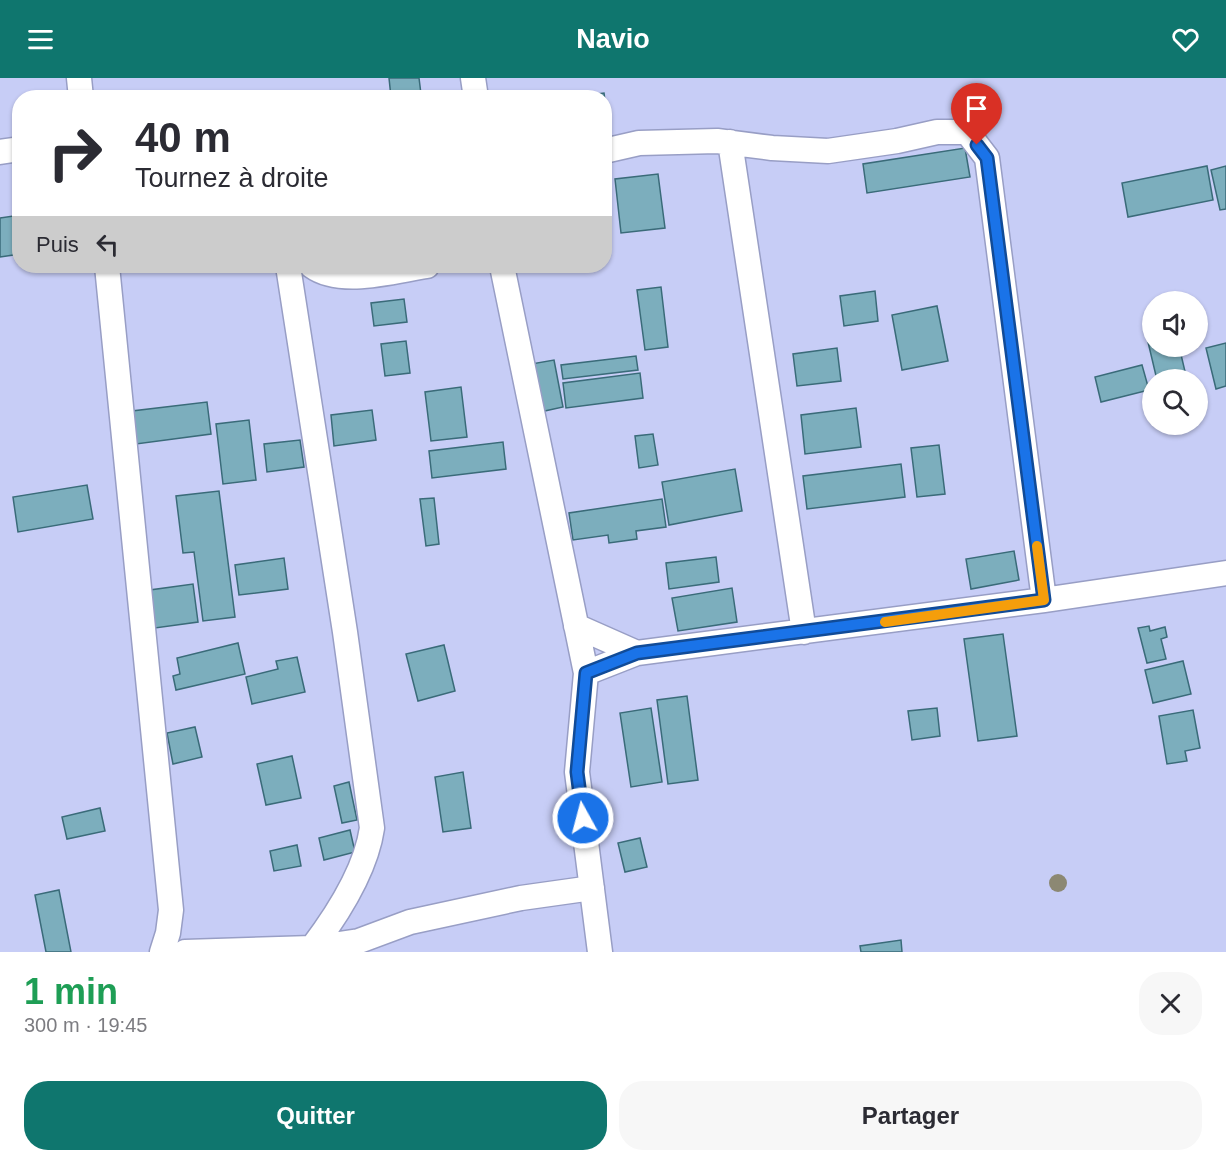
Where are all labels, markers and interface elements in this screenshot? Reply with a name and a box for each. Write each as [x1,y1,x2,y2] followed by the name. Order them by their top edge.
[24,23,57,56] icon: menu
[1169,23,1202,56] icon: heart
[576,24,650,54] text: Navio
[951,83,1002,145] pin
[960,92,993,125] icon: arrive
[36,114,114,192] icon: right
[135,114,231,161] text: 40 m
[135,163,329,193] text: Tournez à droite
[91,228,124,261] icon: left
[36,232,79,257] text: Puis
[1142,291,1208,435] map controls
[1142,291,1208,357] button: sound
[1142,369,1208,435] button: search
[551,786,615,850] position arrow
[24,971,118,1012] text: 1 min
[1139,972,1202,1035] button: close
[24,1014,147,1036] text: 300 m · 19:45
[24,1081,607,1150] button: Quitter
[619,1081,1202,1150] button: Partager

